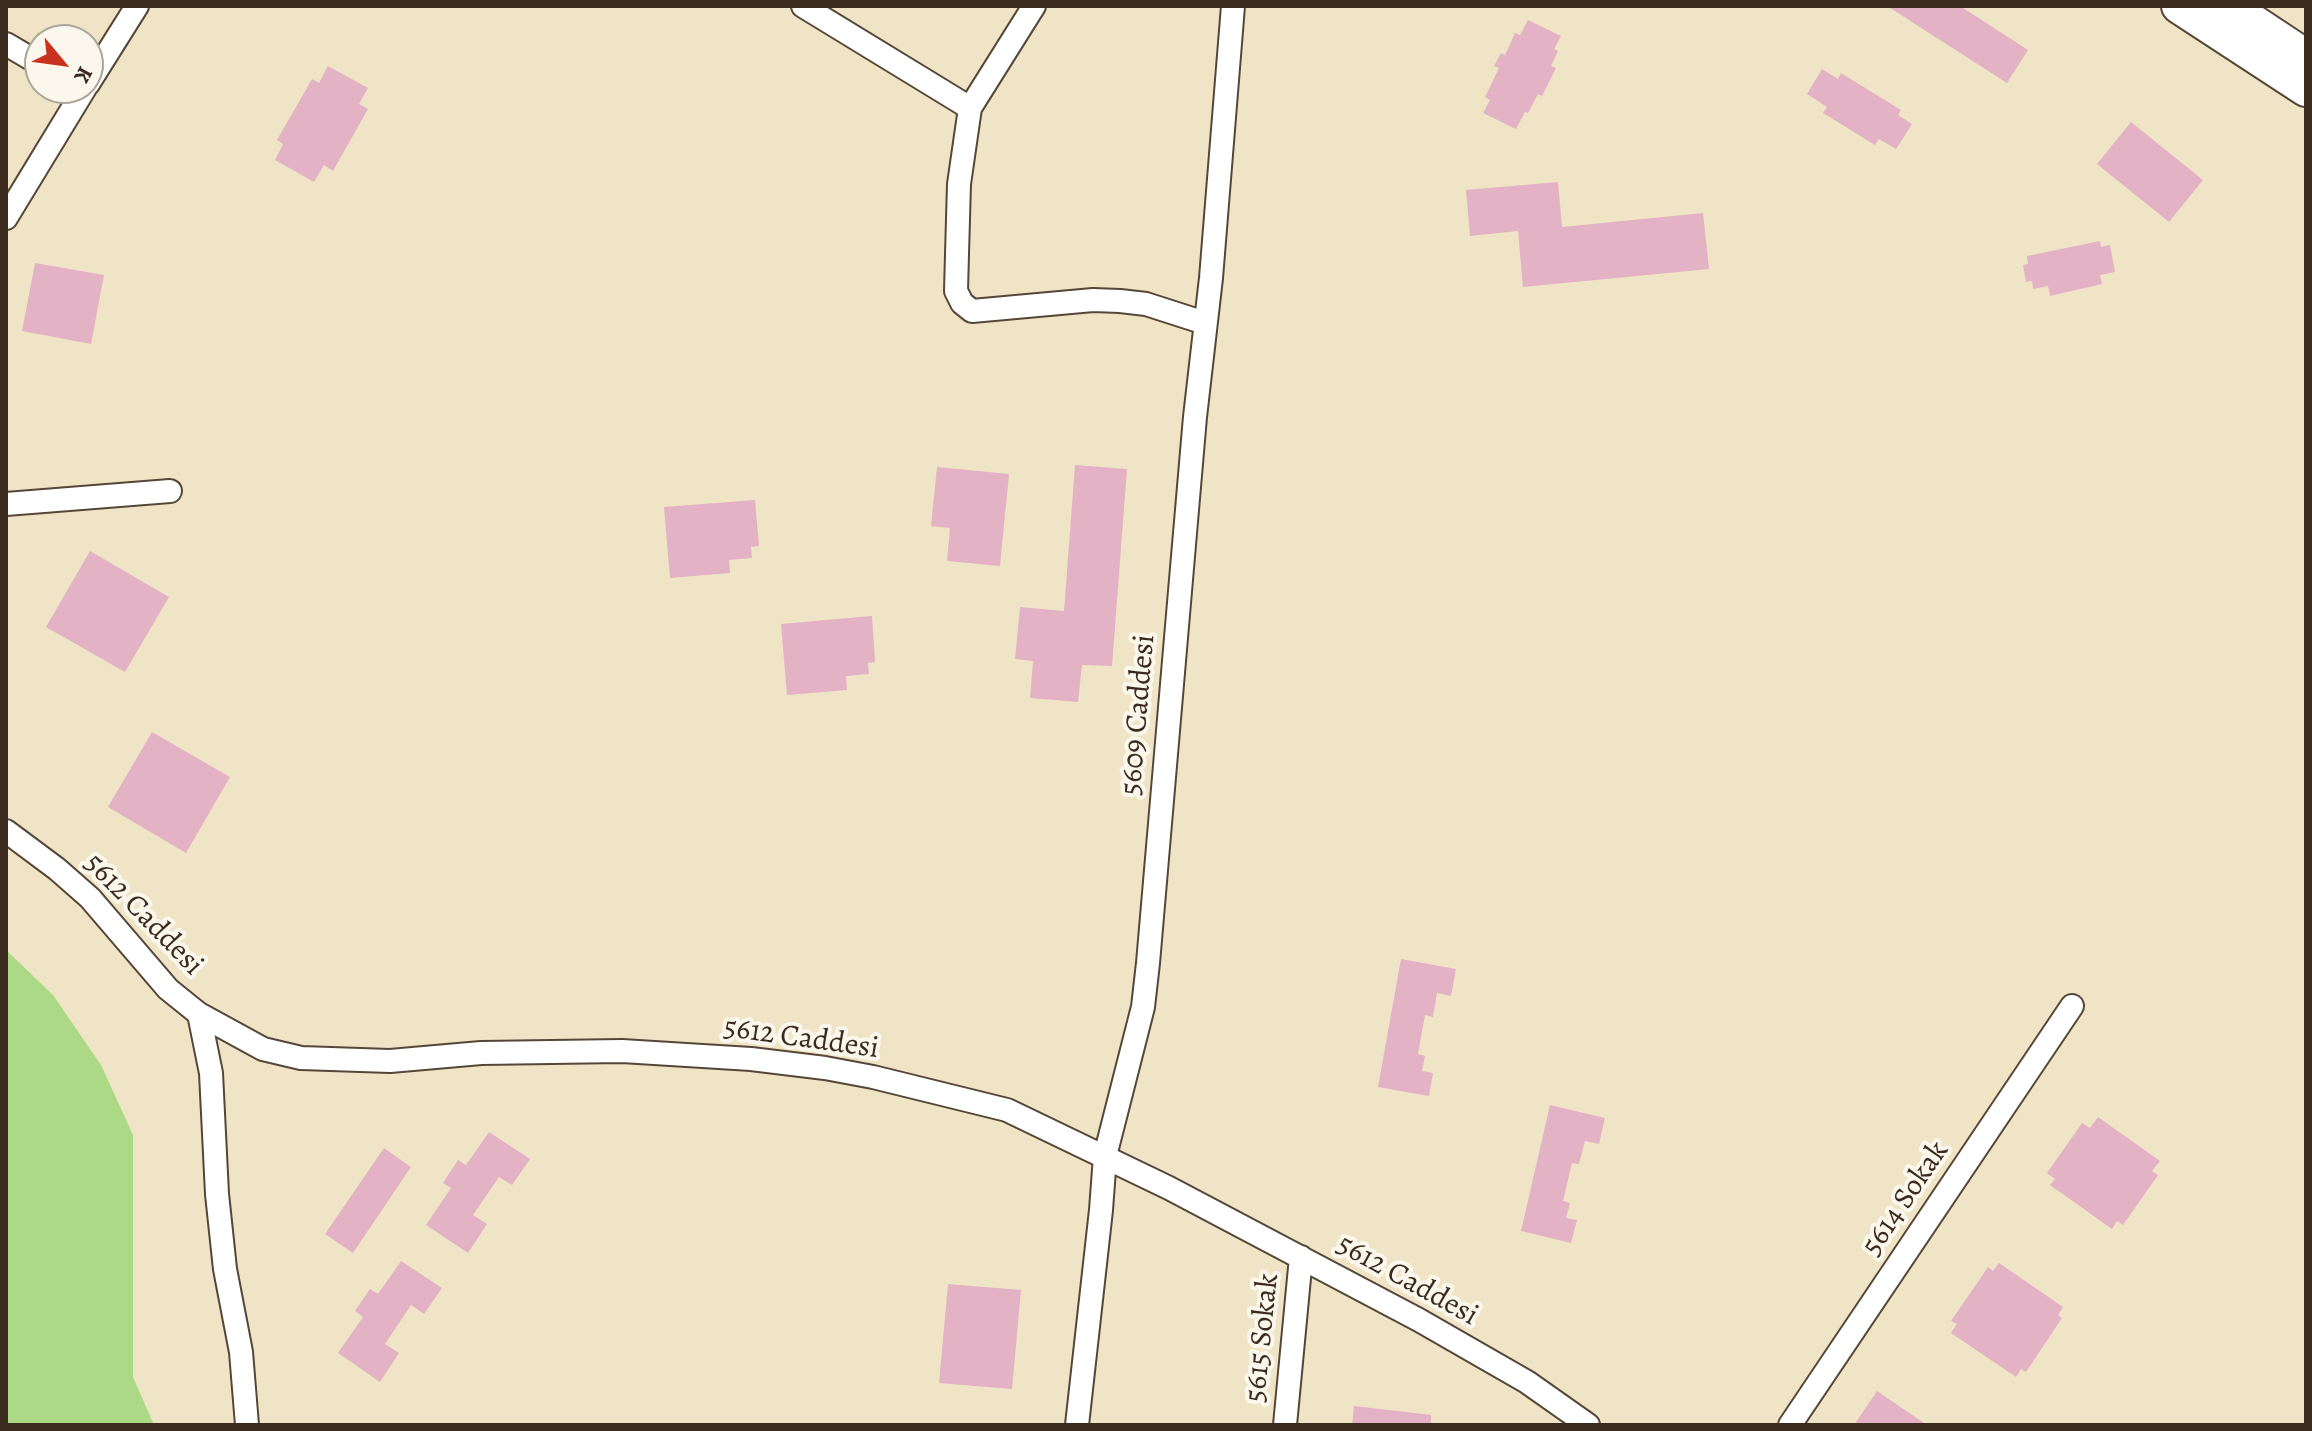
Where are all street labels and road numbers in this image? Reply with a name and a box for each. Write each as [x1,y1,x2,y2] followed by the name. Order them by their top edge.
[1114,633,1164,797] street label: 5609 Caddesi
[76,846,210,984] street label: 5612 Caddesi
[721,1010,881,1068] street label: 5612 Caddesi
[1855,1135,1957,1263] street label: 5614 Sokak
[1330,1227,1484,1335] street label: 5612 Caddesi
[1238,1272,1288,1404] street label: 5615 Sokak

